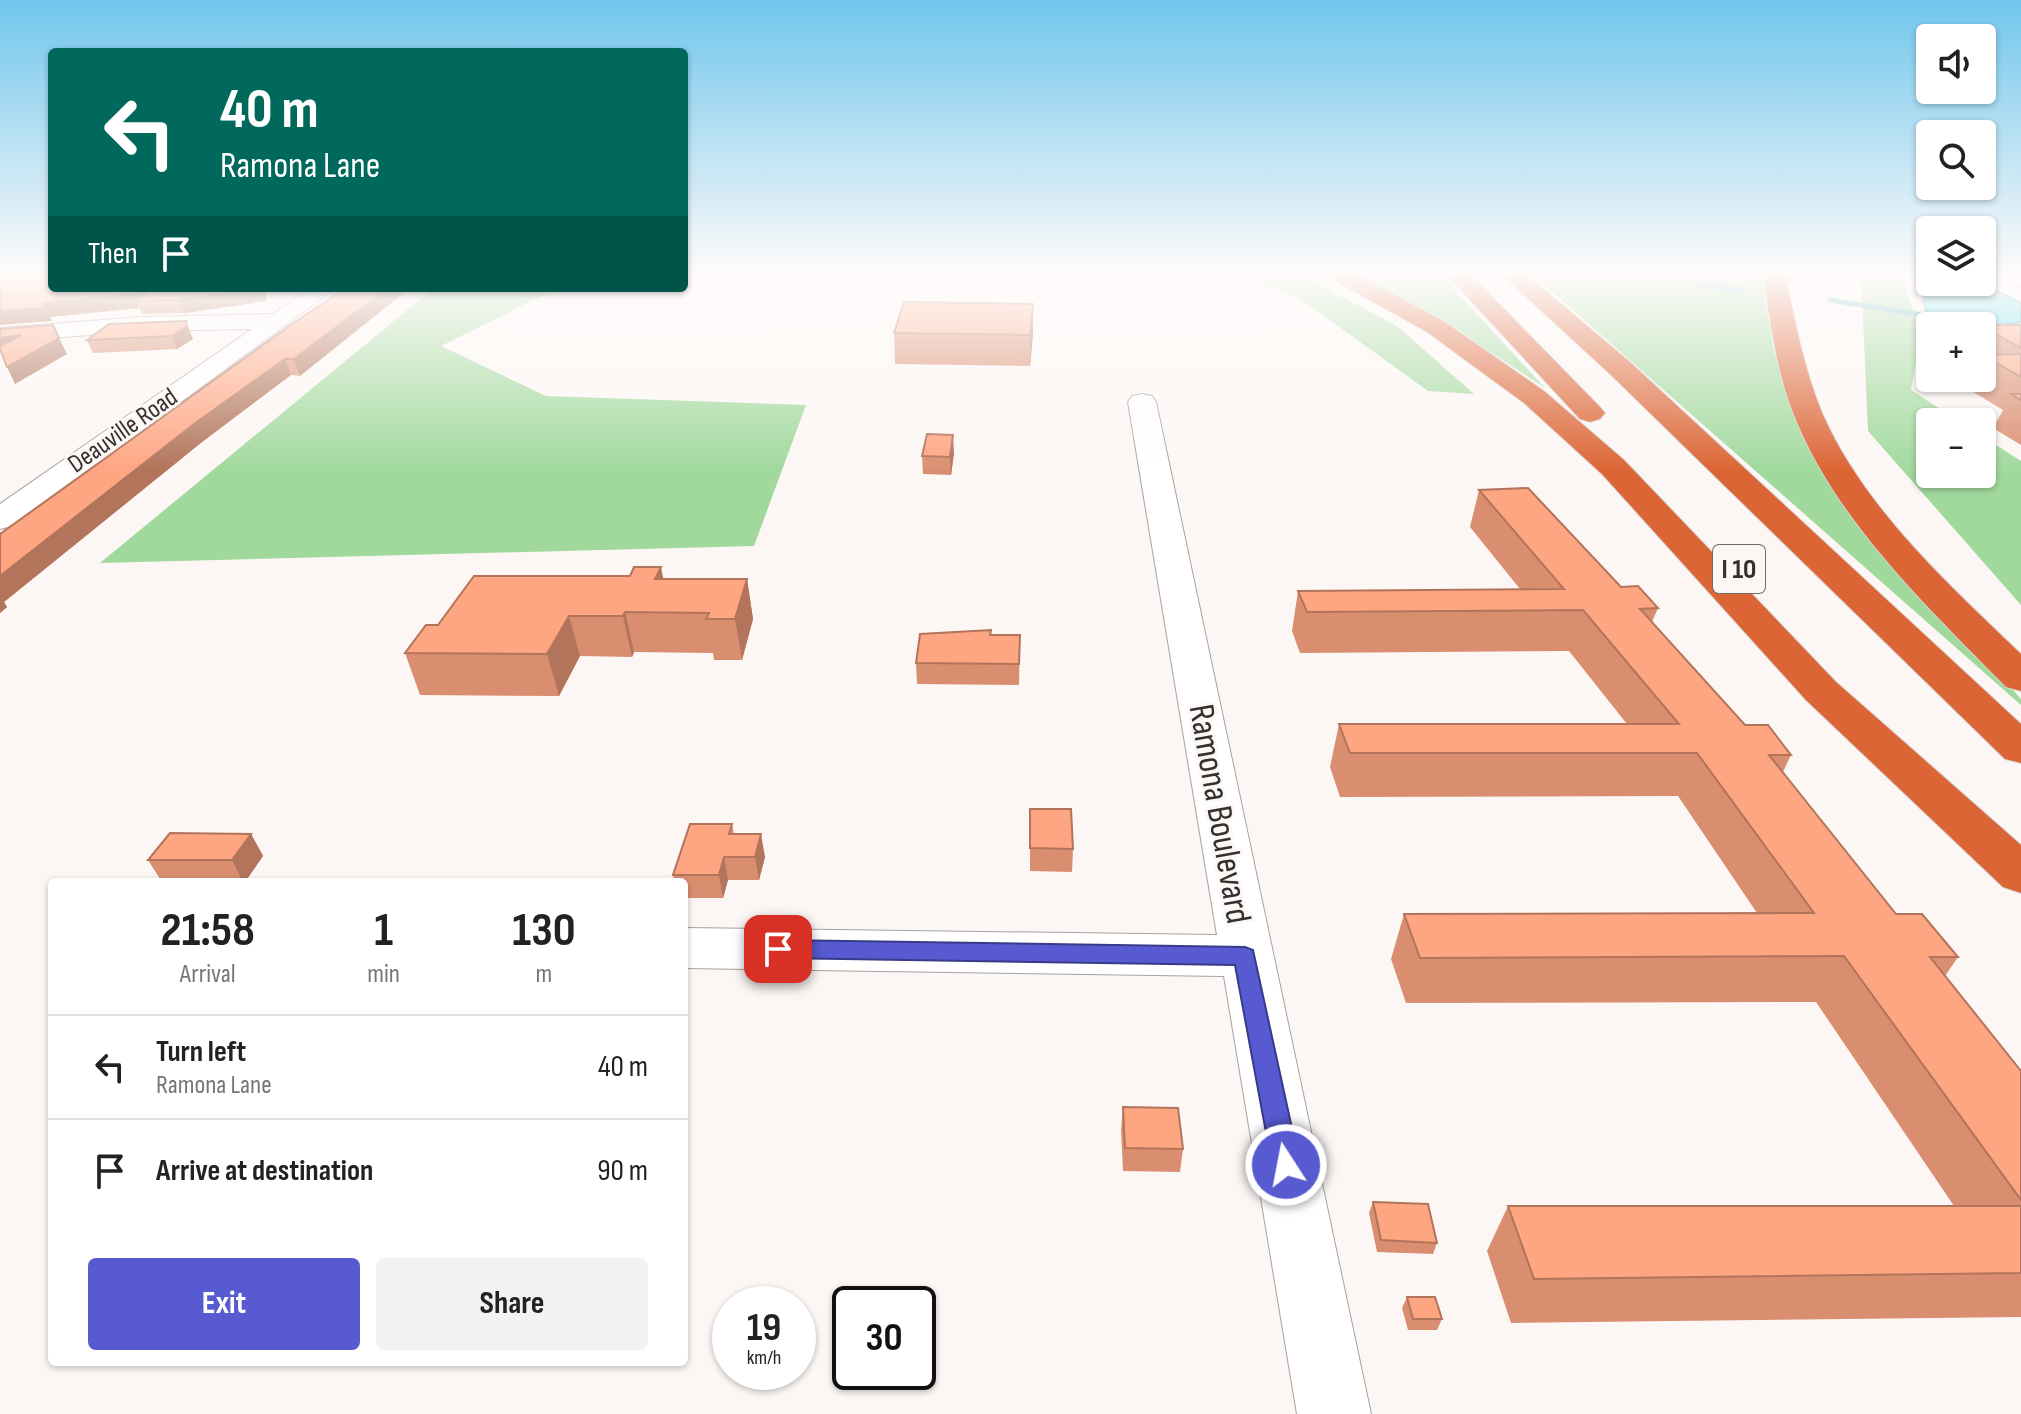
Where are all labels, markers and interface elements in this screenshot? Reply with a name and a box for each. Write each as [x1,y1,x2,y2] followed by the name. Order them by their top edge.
[1916,24,1996,488] map controls
[1916,24,1996,104] button: sound
[220,77,319,144] text: 40 m
[88,80,192,184] icon: left
[1916,120,1996,200] button: search
[220,145,380,188] text: Ramona Lane
[1916,216,1996,296] button: layers
[154,232,198,276] icon: arrive
[88,236,138,272] text: Then
[1916,312,1996,392] button: +
[62,382,184,480] street label: Deauville Road
[1916,408,1996,488] button: −
[1713,545,1765,593] road number: I 10
[1179,701,1259,927] street label: Ramona Boulevard
[160,902,255,959] text: 21:58
[374,902,393,959] text: 1
[512,902,576,959] text: 130
[744,915,812,983] pin
[756,927,800,971] icon: arrive
[180,959,236,990] text: Arrival
[367,959,400,990] text: min
[536,959,552,990] text: m
[156,1034,246,1070] text: Turn left
[88,1045,132,1089] icon: left
[598,1049,648,1085] text: 40 m
[156,1070,272,1101] text: Ramona Lane
[1244,1123,1328,1207] position arrow
[88,1149,132,1193] icon: arrive
[156,1153,373,1189] text: Arrive at destination
[597,1153,648,1189] text: 90 m
[88,1258,360,1350] button: Exit
[376,1258,648,1350] button: Share
[832,1286,936,1390] speed limit sign: 30
[747,1304,781,1352] text: 19
[747,1346,781,1370] text: km/h

